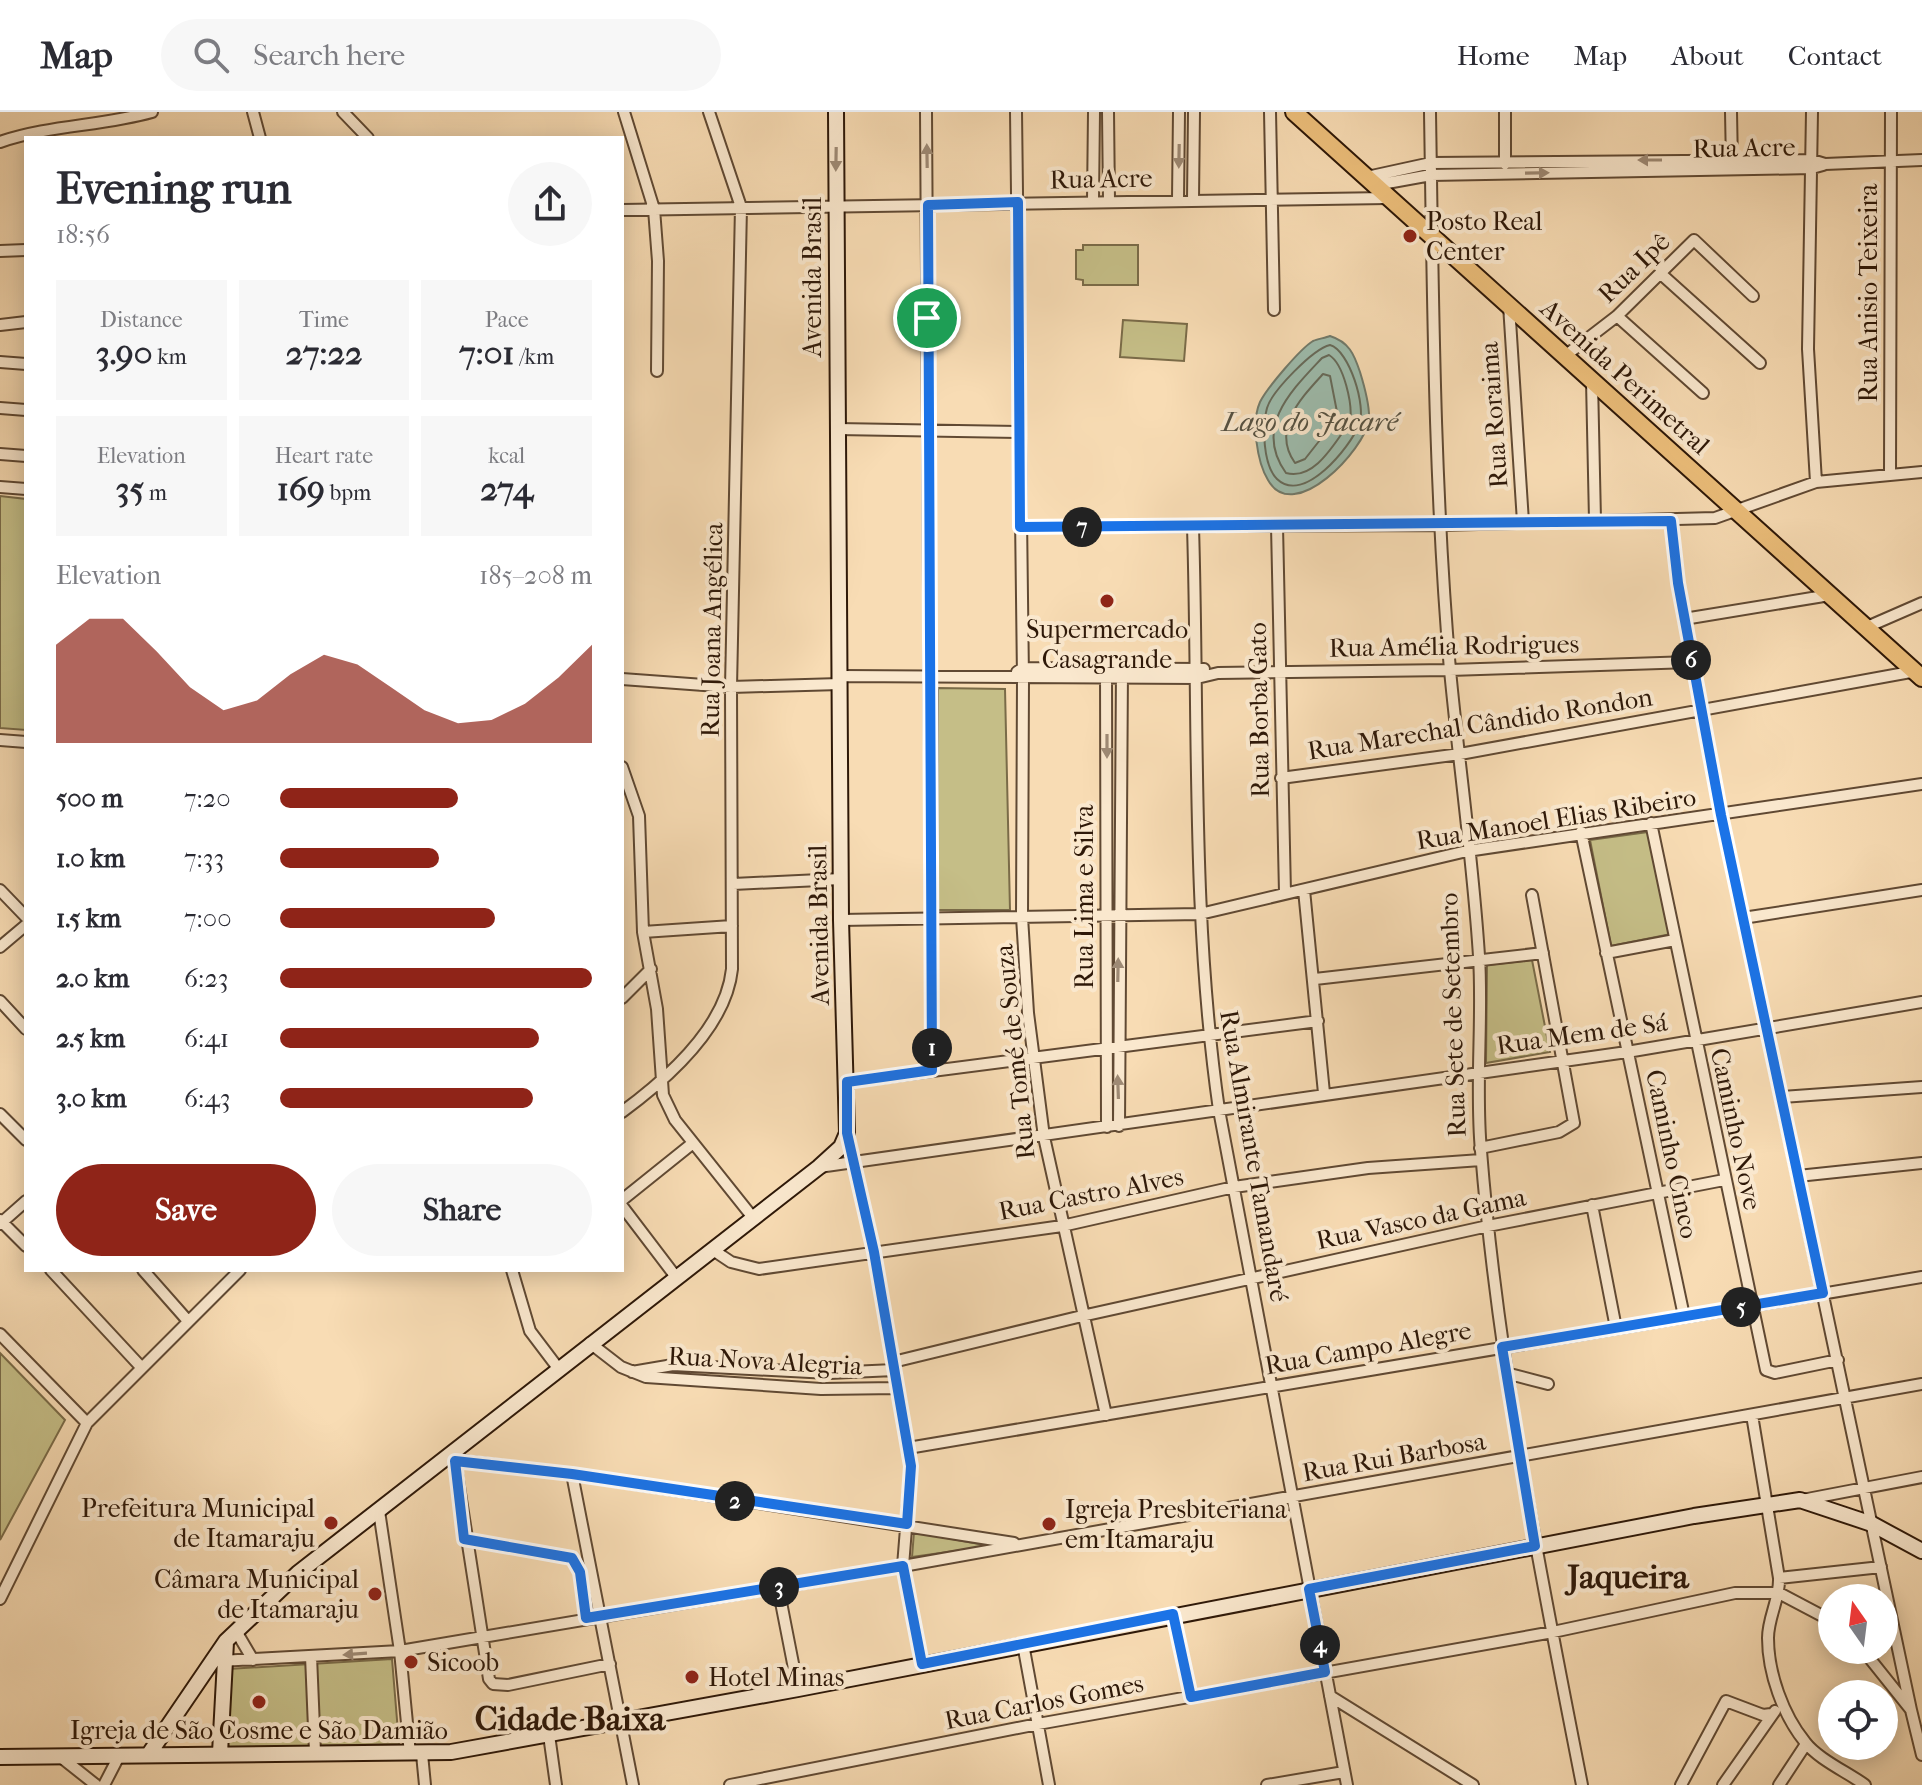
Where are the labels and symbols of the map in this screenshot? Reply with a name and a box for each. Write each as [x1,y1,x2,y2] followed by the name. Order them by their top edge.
[1692,132,1796,164] street label: Rua Acre
[921,143,933,168] one-way arrow
[1172,144,1185,169] one-way arrow
[830,147,842,172] one-way arrow
[1637,154,1662,166] one-way arrow
[1049,163,1153,195] street label: Rua Acre
[1525,167,1550,179] one-way arrow
[1853,183,1884,402] street label: Rua Anisio Teixeira
[797,197,828,358] street label: Avenida Brasil
[1426,206,1543,267] place label: Posto Real Center
[1592,226,1676,310] street label: Rua Ipê
[1401,227,1419,245] marker: Posto Real Center
[893,284,961,352] pin
[1533,292,1716,461] street label: Avenida Perimetral
[1473,340,1515,489] street label: Rua Roraima
[1220,405,1402,438] water label: Lago do Jacaré
[1062,507,1102,547] pin: 7
[695,521,729,738] street label: Rua Joana Angélica
[1098,592,1116,610] marker: Supermercado Casagrande
[1026,614,1188,675] place label: Supermercado Casagrande
[1242,622,1276,798] street label: Rua Borba Gato
[1329,628,1579,664] street label: Rua Amélia Rodrigues
[1671,640,1711,680] pin: 6
[1305,681,1655,767] street label: Rua Marechal Cândido Rondon
[1101,734,1113,759] one-way arrow
[1414,782,1698,856] street label: Rua Manoel Elias Ribeiro
[1069,804,1100,989] street label: Rua Lima e Silva
[802,845,836,1006] street label: Avenida Brasil
[1433,892,1473,1138] street label: Rua Sete de Setembro
[988,942,1042,1161] street label: Rua Tomé de Souza
[1112,957,1124,982] one-way arrow
[1495,1007,1670,1061] street label: Rua Mem de Sá
[1213,1008,1295,1304] street label: Rua Almirante Tamandaré
[912,1028,952,1068] pin: 1
[1704,1045,1768,1213] street label: Caminho Nove
[1639,1067,1705,1241] street label: Caminho Cinco
[1112,1074,1124,1099] one-way arrow
[996,1161,1186,1227] street label: Rua Castro Alves
[1313,1181,1530,1256] street label: Rua Vasco da Gama
[1721,1287,1761,1327] pin: 5
[1262,1315,1474,1381] street label: Rua Campo Alegre
[667,1340,864,1382] street label: Rua Nova Alegria
[1300,1425,1489,1488] street label: Rua Rui Barbosa
[715,1481,755,1521] pin: 2
[81,1493,315,1554] place label: Prefeitura Municipal de Itamaraju
[1065,1494,1288,1555] place label: Igreja Presbiteriana em Itamaraju
[322,1514,340,1532] marker: Prefeitura Municipal de Itamaraju
[1040,1515,1058,1533] marker: Igreja Presbiteriana em Itamaraju
[1564,1557,1690,1597] district label: Jaqueira
[154,1564,359,1625] place label: Câmara Municipal de Itamaraju
[759,1567,799,1607] pin: 3
[1818,1584,1898,1664] north arrow
[366,1585,384,1603] marker: Câmara Municipal de Itamaraju
[1300,1625,1340,1665] pin: 4
[427,1647,499,1678] place label: Sicoob
[342,1648,367,1661] one-way arrow
[402,1653,420,1671] marker: Sicoob
[708,1662,844,1693] place label: Hotel Minas
[683,1668,701,1686] marker: Hotel Minas
[942,1668,1146,1736] street label: Rua Carlos Gomes
[250,1693,268,1711] marker: Igreja de São Cosme e São Damião
[475,1699,667,1739] district label: Cidade Baixa
[70,1715,448,1746] place label: Igreja de São Cosme e São Damião

